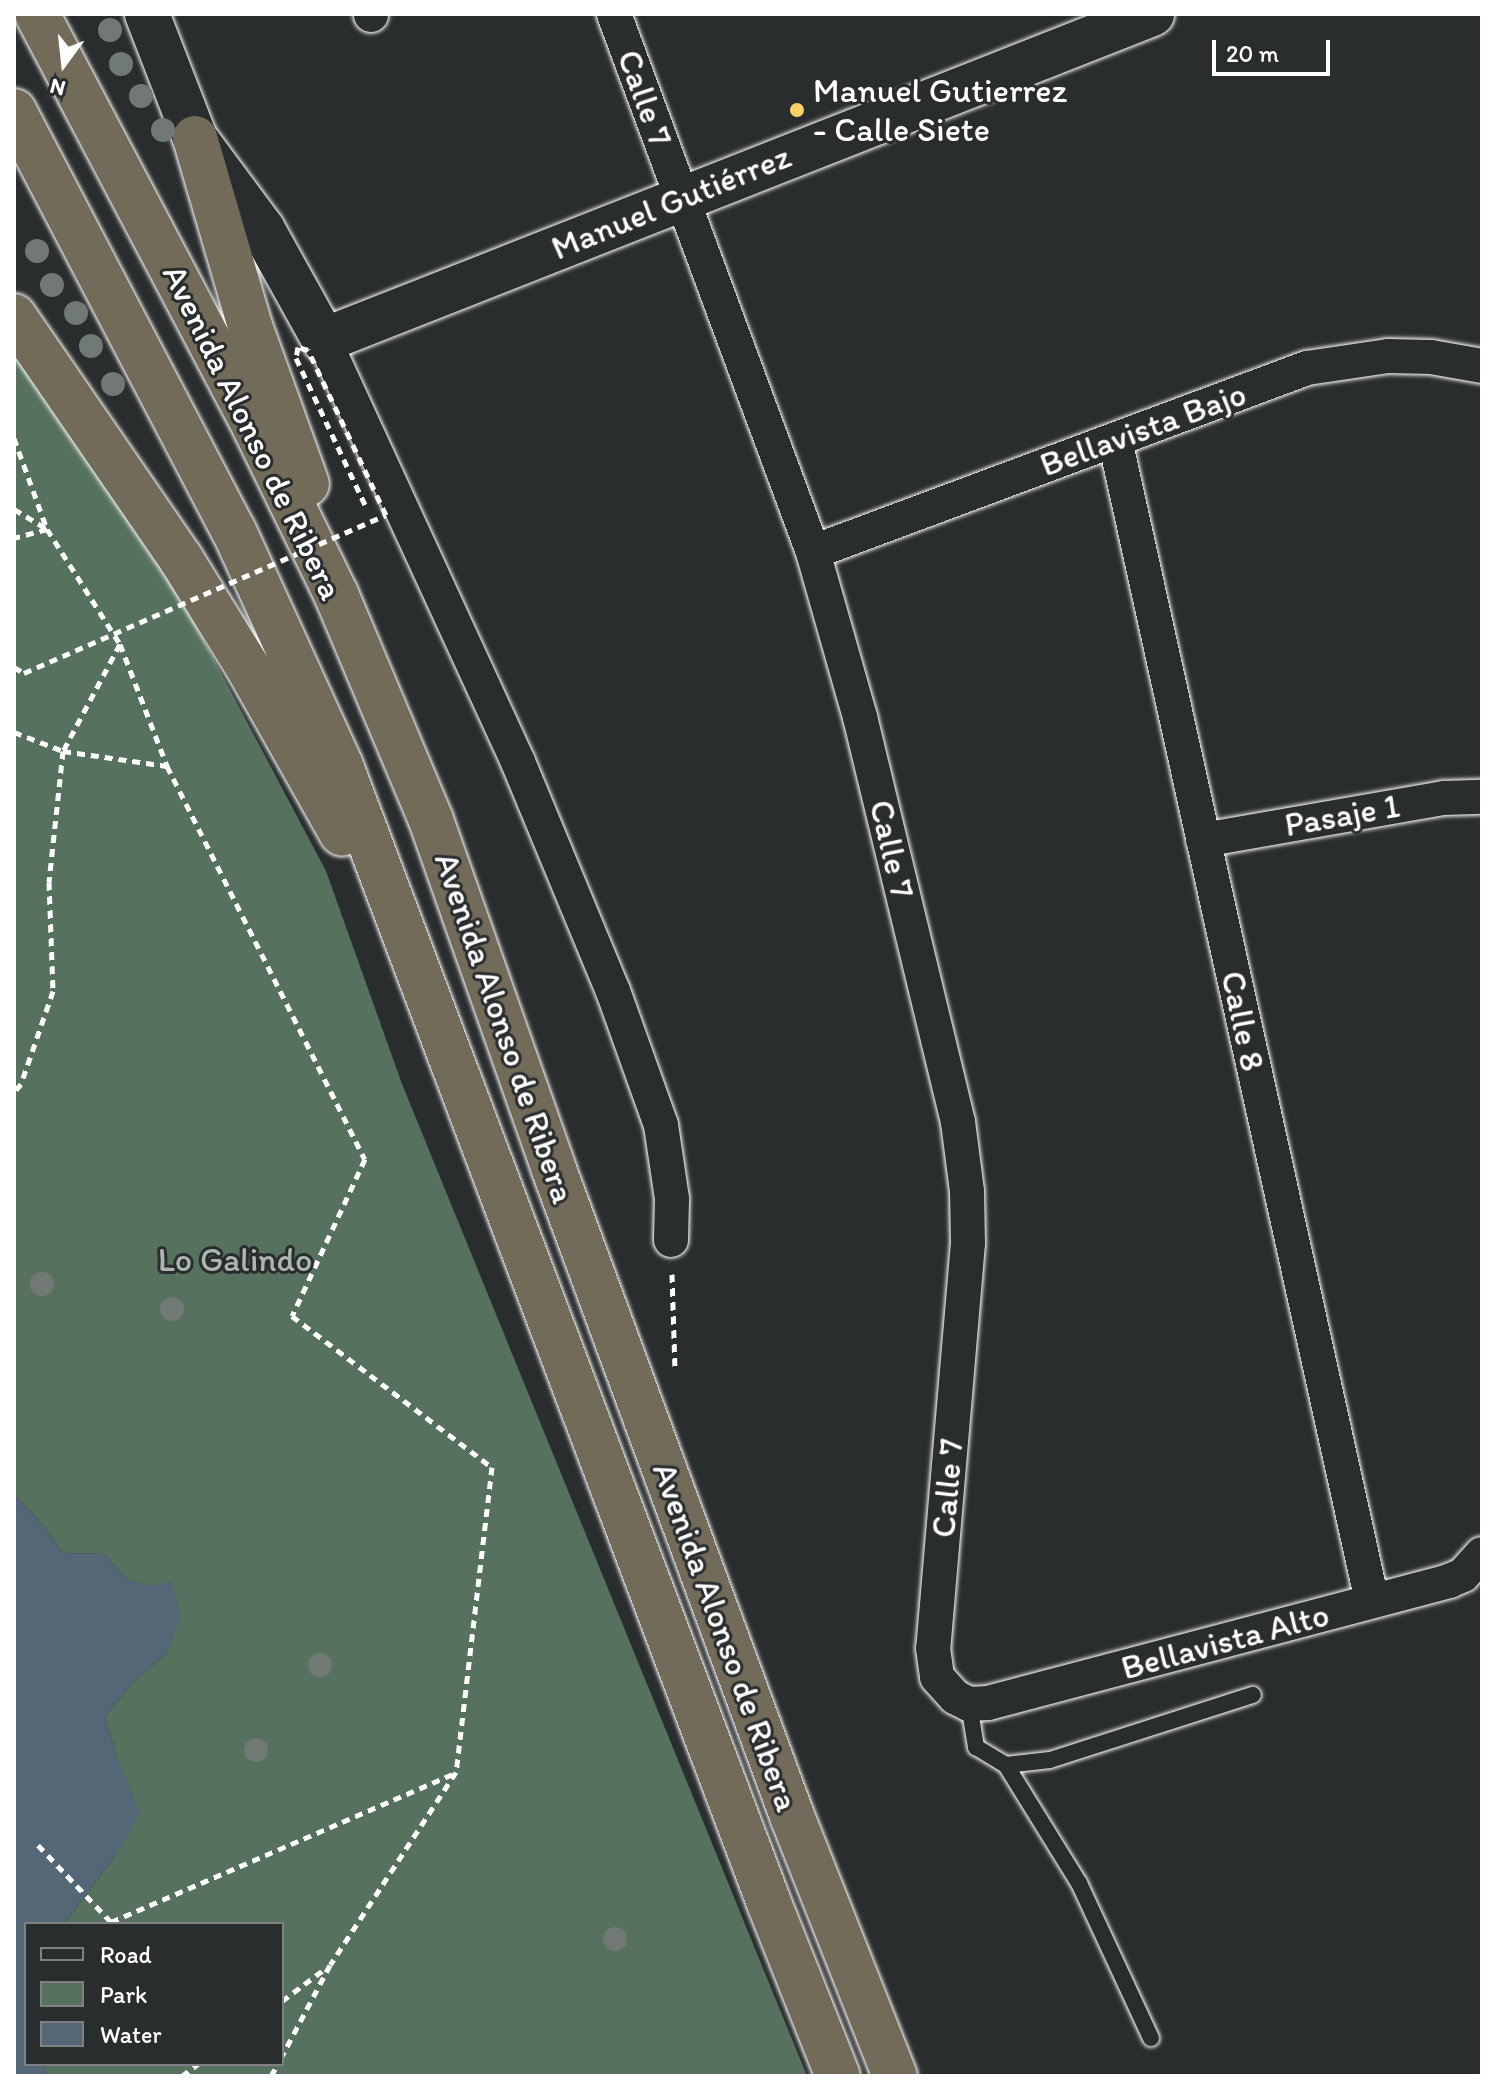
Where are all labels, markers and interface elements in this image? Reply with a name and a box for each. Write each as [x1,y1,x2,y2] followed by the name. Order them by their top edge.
[24,24,104,104] north arrow
[1216,24,1334,74] scale bar
[1226,39,1279,68] text: 20 m
[609,44,681,152] street label: Calle 7
[813,70,1067,150] place label: Manuel Gutierrez - Calle Siete
[47,73,68,103] text: N
[788,101,806,119] marker: Manuel Gutierrez - Calle Siete
[545,135,797,269] street label: Manuel Gutiérrez
[154,258,352,606] street label: Avenida Alonso de Ribera
[1034,373,1252,485] street label: Bellavista Bajo
[1281,785,1403,845] street label: Pasaje 1
[861,796,923,902] street label: Calle 7
[426,848,584,1208] street label: Avenida Alonso de Ribera
[1213,967,1273,1075] street label: Calle 8
[157,1240,313,1280] park label: Lo Galindo
[922,1437,972,1539] street label: Calle 7
[644,1458,808,1816] street label: Avenida Alonso de Ribera
[1117,1594,1333,1688] street label: Bellavista Alto
[24,1922,284,2066] legend
[100,1940,152,1969] text: Road
[100,1980,147,2009] text: Park
[100,2020,162,2049] text: Water

